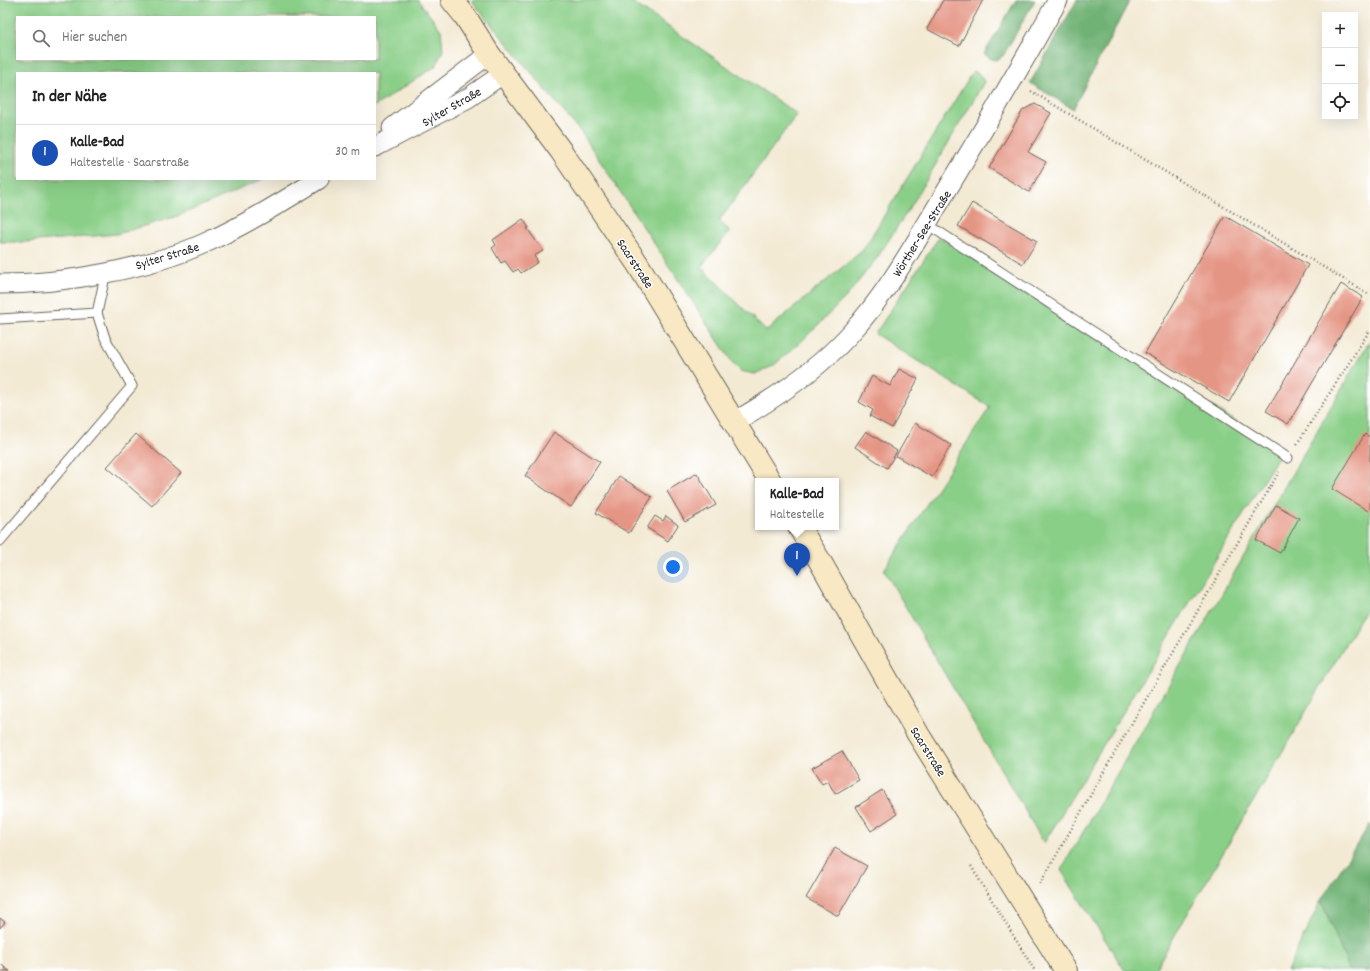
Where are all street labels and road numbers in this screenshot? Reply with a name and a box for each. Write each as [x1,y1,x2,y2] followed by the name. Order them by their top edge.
[419,83,486,133] street label: Sylter Straße
[889,187,957,281] street label: Wörther-See-Straße
[611,236,657,293] street label: Saarstraße
[134,239,202,276] street label: Sylter Straße
[904,724,950,781] street label: Saarstraße

